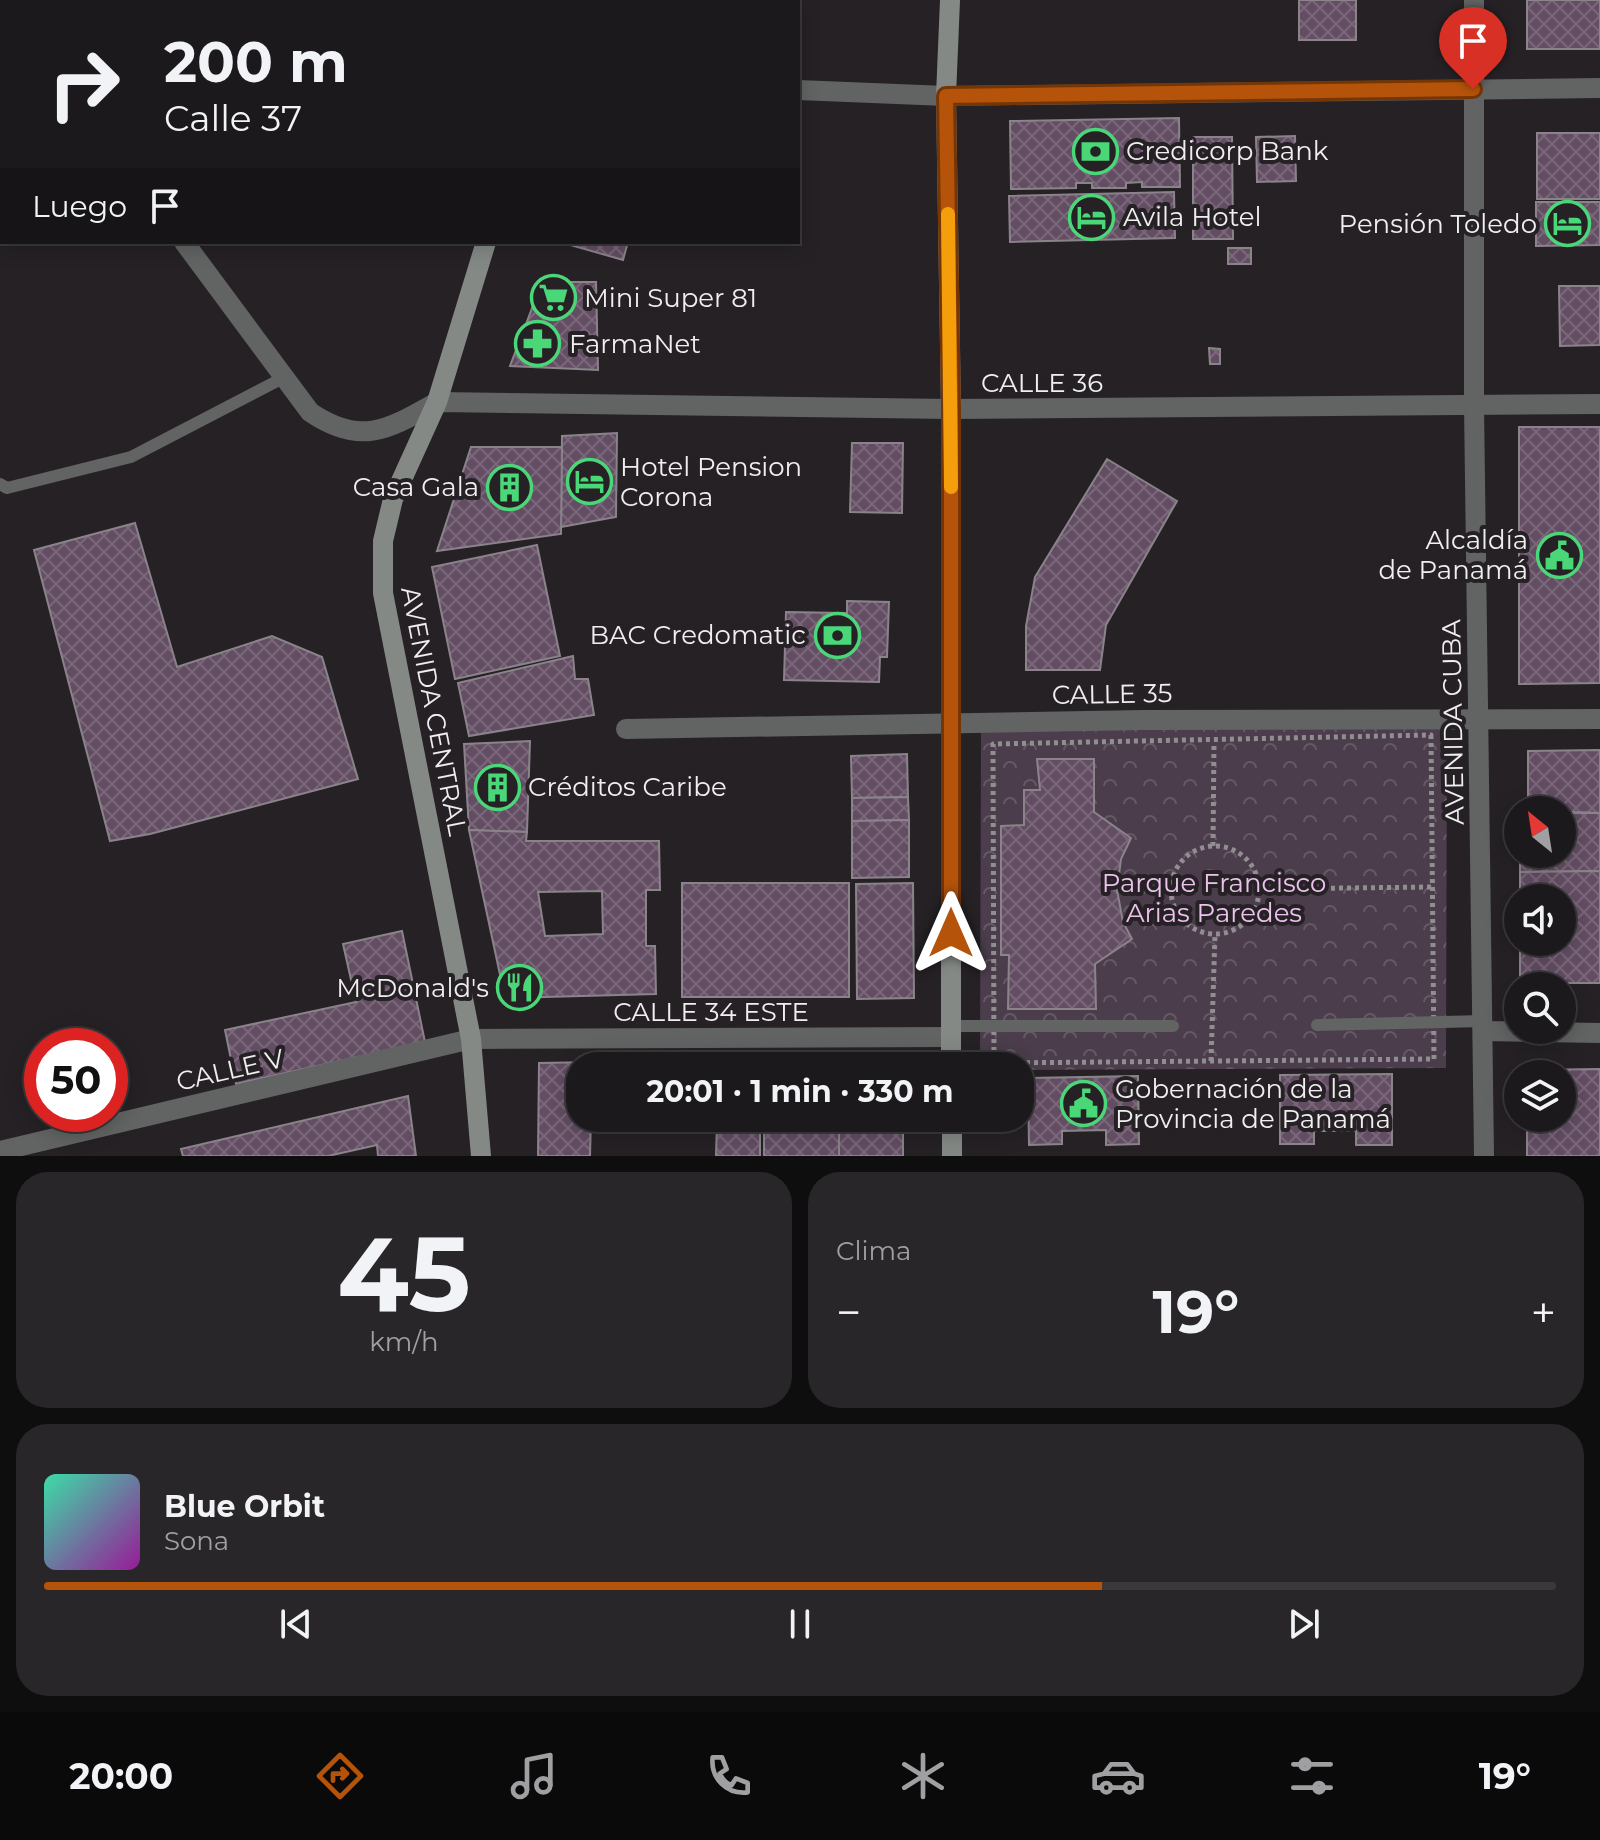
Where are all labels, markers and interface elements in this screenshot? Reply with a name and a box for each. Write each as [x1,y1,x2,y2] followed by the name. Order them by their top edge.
[1439,7,1507,89] pin
[1451,19,1495,63] icon: arrive
[164,28,348,96] text: 200 m
[32,32,136,136] icon: right
[164,96,302,140] text: Calle 37
[1071,127,1119,175] bank icon: Credicorp Bank
[1126,135,1329,167] place label: Credicorp Bank
[143,184,187,228] icon: arrive
[32,188,127,225] text: Luego
[1068,193,1116,241] hotel icon: Avila Hotel
[1544,200,1592,248] hotel icon: Pensión Toledo
[1123,201,1261,233] place label: Avila Hotel
[1339,208,1537,240] place label: Pensión Toledo
[529,274,577,322] supermarket icon: Mini Super 81
[584,282,757,314] place label: Mini Super 81
[514,320,562,368] pharmacy icon: FarmaNet
[569,328,701,360] place label: FarmaNet
[981,367,1103,399] street label: CALLE 36
[620,451,802,513] place label: Hotel Pension Corona
[565,458,613,506] hotel icon: Hotel Pension Corona
[486,463,534,511] building icon: Casa Gala
[353,471,479,503] place label: Casa Gala
[1378,524,1528,586] place label: Alcaldía de Panamá
[1535,531,1583,579] public building icon: Alcaldía de Panamá
[394,584,474,839] street label: AVENIDA CENTRAL
[813,611,861,659] bank icon: BAC Credomatic
[590,619,806,651] place label: BAC Credomatic
[1435,619,1471,825] street label: AVENIDA CUBA
[1051,677,1173,711] street label: CALLE 35
[473,763,521,811] building icon: Créditos Caribe
[528,771,727,803] place label: Créditos Caribe
[1504,796,1576,868] north arrow
[1504,796,1576,1132] map controls
[1102,867,1326,929] park label: Parque Francisco Arias Paredes
[1504,884,1576,956] button: sound
[909,891,993,975] position arrow
[496,964,544,1012] restaurant icon: McDonald's
[336,972,489,1004] place label: McDonald's
[1504,972,1576,1044] button: search
[613,996,809,1028] street label: CALLE 34 ESTE
[24,1028,128,1132] speed limit sign: 50
[173,1042,288,1098] street label: CALLE V
[1504,1060,1576,1132] button: layers
[646,1073,954,1110] text: 20:01 · 1 min · 330 m
[1115,1073,1391,1135] place label: Gobernación de la Provincia de Panamá
[1060,1080,1108,1128] public building icon: Gobernación de la Provincia de Panamá
[337,1210,471,1337] text: 45
[836,1235,911,1267] text: Clima
[1153,1275,1239,1348] text: 19°
[836,1285,861,1339] text: −
[1531,1285,1556,1339] text: +
[369,1326,439,1358] text: km/h
[164,1488,325,1525] text: Blue Orbit
[164,1525,229,1557] text: Sona
[274,1602,318,1646] icon: previous
[778,1602,822,1646] icon: pause
[1282,1602,1326,1646] icon: next
[312,1748,368,1804] icon: directions
[506,1748,562,1804] icon: music
[701,1748,757,1804] icon: phone
[895,1748,951,1804] icon: climate
[1090,1748,1146,1804] icon: car
[1284,1748,1340,1804] icon: filters
[69,1754,173,1798] text: 20:00
[1479,1754,1531,1798] text: 19°

